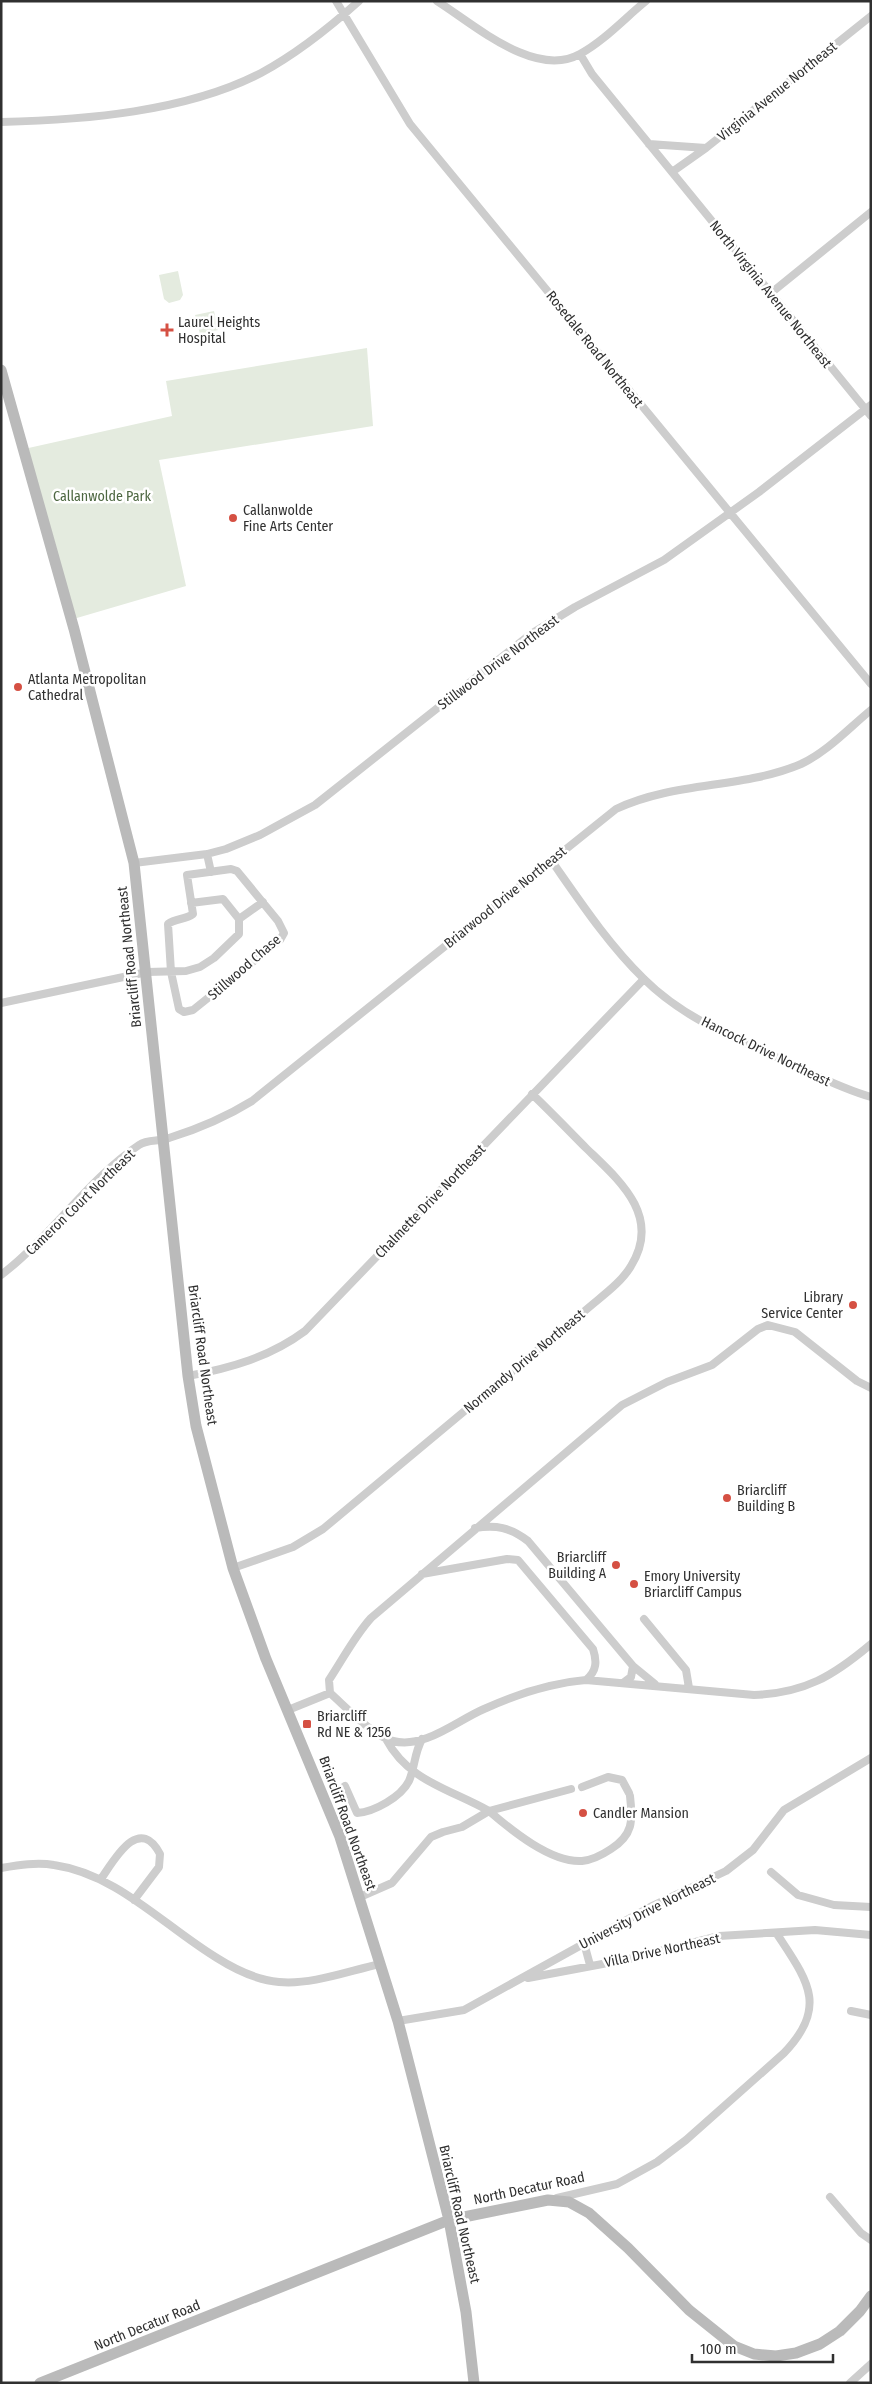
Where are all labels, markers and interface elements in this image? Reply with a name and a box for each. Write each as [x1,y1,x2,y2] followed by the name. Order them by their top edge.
[714,38,841,145] street label: Virginia Avenue Northeast
[706,217,836,372] street label: North Virginia Avenue Northeast
[542,288,647,411] street label: Rosedale Road Northeast
[178,314,260,347] place label: Laurel Heights Hospital
[160,323,174,337] marker: Laurel Heights Hospital
[53,488,151,505] park label: Callanwolde Park
[243,502,333,535] place label: Callanwolde Fine Arts Center
[227,512,239,524] marker: Callanwolde Fine Arts Center
[435,611,562,713] street label: Stillwood Drive Northeast
[28,671,146,704] place label: Atlanta Metropolitan Cathedral
[12,681,24,693] marker: Atlanta Metropolitan Cathedral
[441,843,570,952] street label: Briarwood Drive Northeast
[114,885,145,1028] street label: Briarcliff Road Northeast
[204,931,284,1004] street label: Stillwood Chase
[699,1013,833,1090] street label: Hancock Drive Northeast
[372,1141,489,1262] street label: Chalmette Drive Northeast
[22,1146,139,1259] street label: Cameron Court Northeast
[184,1284,221,1427] street label: Briarcliff Road Northeast
[761,1289,844,1322] place label: Library Service Center
[847,1299,859,1311] marker: Library Service Center
[460,1306,589,1417] street label: Normandy Drive Northeast
[737,1482,795,1515] place label: Briarcliff Building B
[721,1492,733,1504] marker: Briarcliff Building B
[548,1549,608,1582] place label: Briarcliff Building A
[610,1559,622,1571] marker: Briarcliff Building A
[644,1568,742,1601] place label: Emory University Briarcliff Campus
[628,1578,640,1590] marker: Emory University Briarcliff Campus
[317,1708,391,1741] place label: Briarcliff Rd NE & 1256
[301,1718,313,1730] marker: Briarcliff Rd NE & 1256
[315,1754,380,1893] street label: Briarcliff Road Northeast
[593,1805,689,1822] place label: Candler Mansion
[577,1807,589,1819] marker: Candler Mansion
[576,1870,718,1953] street label: University Drive Northeast
[603,1930,722,1971] street label: Villa Drive Northeast
[435,2143,484,2285] street label: Briarcliff Road Northeast
[472,2168,586,2209] street label: North Decatur Road
[92,2296,203,2354] street label: North Decatur Road
[692,2332,833,2364] scale bar
[700,2340,737,2358] text: 100 m

